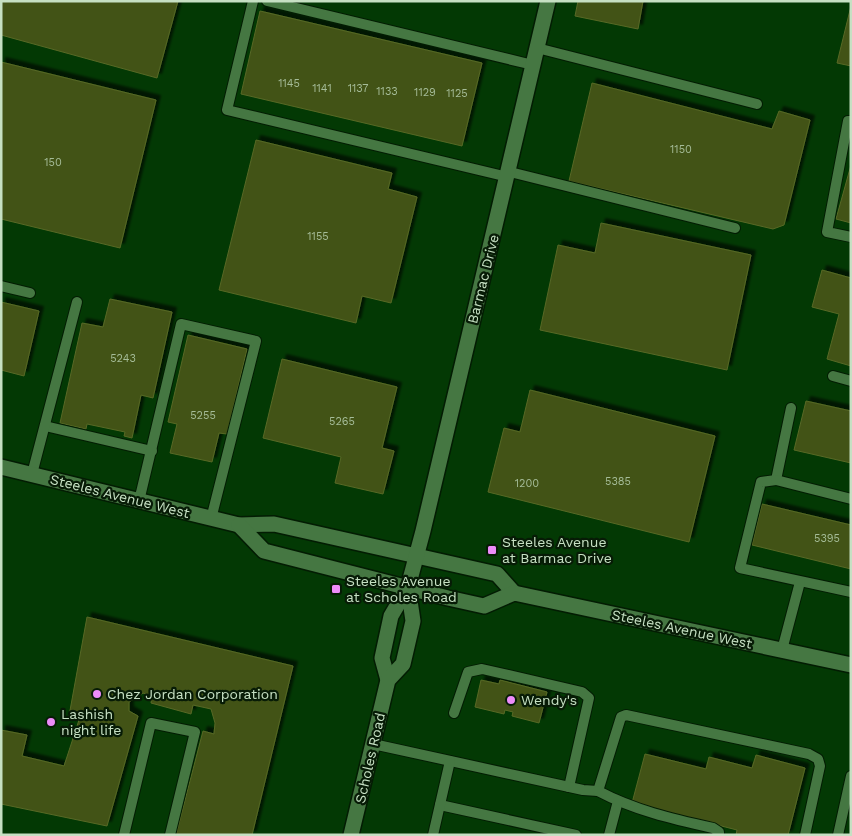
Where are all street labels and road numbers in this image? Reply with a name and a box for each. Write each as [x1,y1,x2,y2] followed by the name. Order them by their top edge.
[464,233,502,325] street label: Barmac Drive
[49,471,192,521] street label: Steeles Avenue West
[610,606,754,652] street label: Steeles Avenue West
[352,711,388,805] street label: Scholes Road

